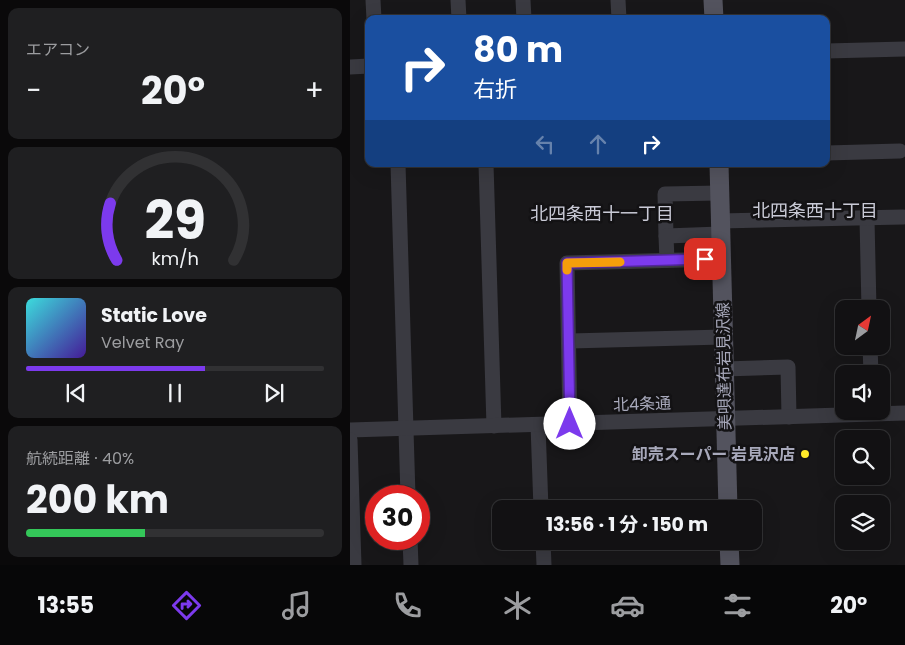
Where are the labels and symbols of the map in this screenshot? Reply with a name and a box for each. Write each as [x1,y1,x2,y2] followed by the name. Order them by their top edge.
[752,198,878,223] district label: 北四条西十丁目
[530,201,674,226] district label: 北四条西十一丁目
[684,238,726,280] pin
[835,300,890,355] north arrow
[711,302,737,430] street label: 美唄達布岩見沢線
[613,391,671,417] street label: 北4条通
[543,397,595,449] position arrow
[632,443,795,466] place label: 卸売スーパー 岩見沢店
[799,448,811,460] marker: 卸売スーパー 岩見沢店
[365,485,430,550] speed limit sign: 30

